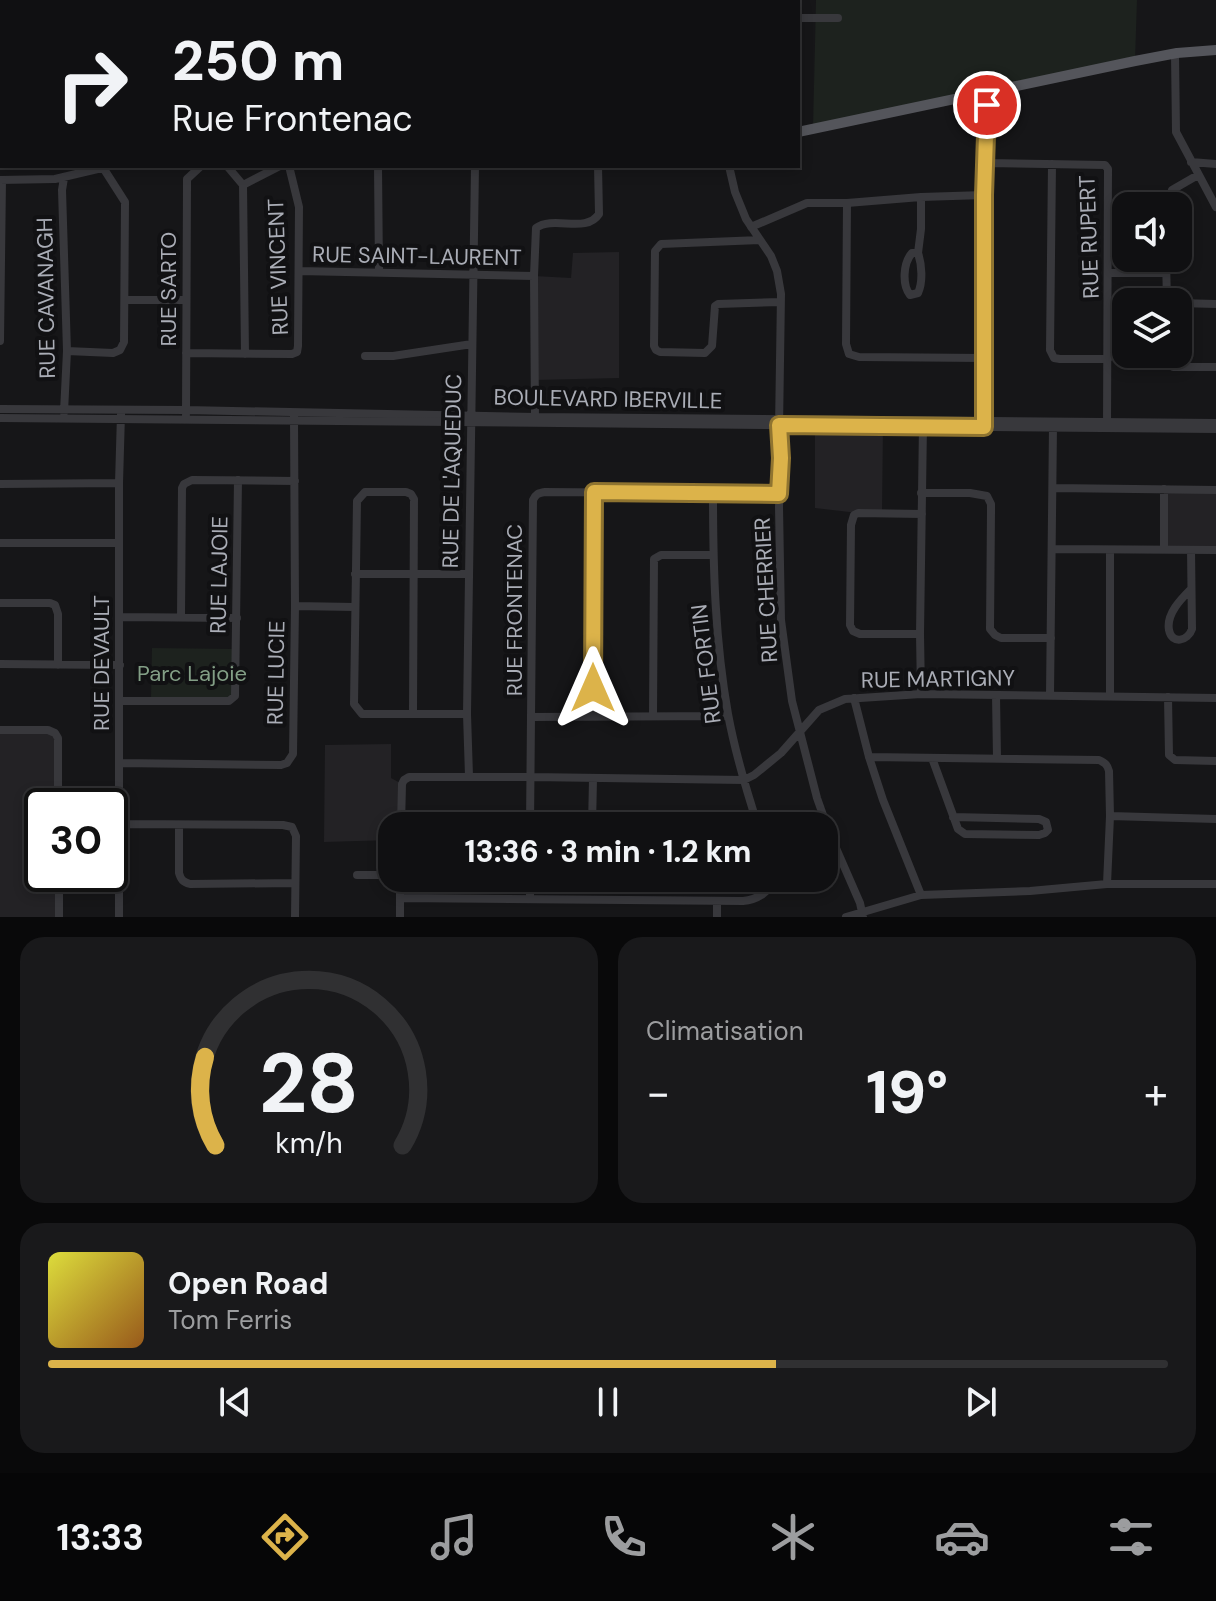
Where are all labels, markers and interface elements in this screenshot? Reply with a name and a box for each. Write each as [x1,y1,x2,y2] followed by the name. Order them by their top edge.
[172,24,344,97] text: 250 m
[40,32,144,136] icon: right
[953,71,1021,139] pin
[965,83,1009,127] icon: arrive
[172,95,413,142] text: Rue Frontenac
[1072,175,1106,299] street label: RUE RUPERT
[1112,192,1192,368] map controls
[1112,192,1192,272] button: sound
[261,198,295,336] street label: RUE VINCENT
[30,217,62,379] street label: RUE CAVANAGH
[154,232,183,346] street label: RUE SARTO
[312,240,522,272] street label: RUE SAINT-LAURENT
[1112,288,1192,368] button: layers
[436,373,468,569] street label: RUE DE L'AQUEDUC
[493,383,723,415] street label: BOULEVARD IBERVILLE
[203,516,235,634] street label: RUE LAJOIE
[748,516,784,664] street label: RUE CHERRIER
[500,524,529,696] street label: RUE FRONTENAC
[87,595,116,731] street label: RUE DEVAULT
[684,603,728,725] street label: RUE FORTIN
[261,621,291,725] street label: RUE LUCIE
[551,646,635,730] position arrow
[137,659,247,688] park label: Parc Lajoie
[861,663,1016,695] street label: RUE MARTIGNY
[24,788,128,892] speed limit sign: 30
[465,832,751,871] text: 13:36 · 3 min · 1.2 km
[646,1014,804,1048] text: Climatisation
[259,1029,359,1138] text: 28
[866,1053,948,1132] text: 19°
[646,1064,670,1122] text: −
[1144,1064,1168,1122] text: +
[275,1125,343,1162] text: km/h
[168,1264,328,1303] text: Open Road
[168,1303,292,1337] text: Tom Ferris
[213,1380,257,1424] icon: previous
[586,1380,630,1424] icon: pause
[959,1380,1003,1424] icon: next
[257,1509,313,1565] icon: directions
[426,1509,482,1565] icon: music
[596,1509,652,1565] icon: phone
[765,1509,821,1565] icon: climate
[934,1509,990,1565] icon: car
[1103,1509,1159,1565] icon: filters
[57,1514,144,1561] text: 13:33

